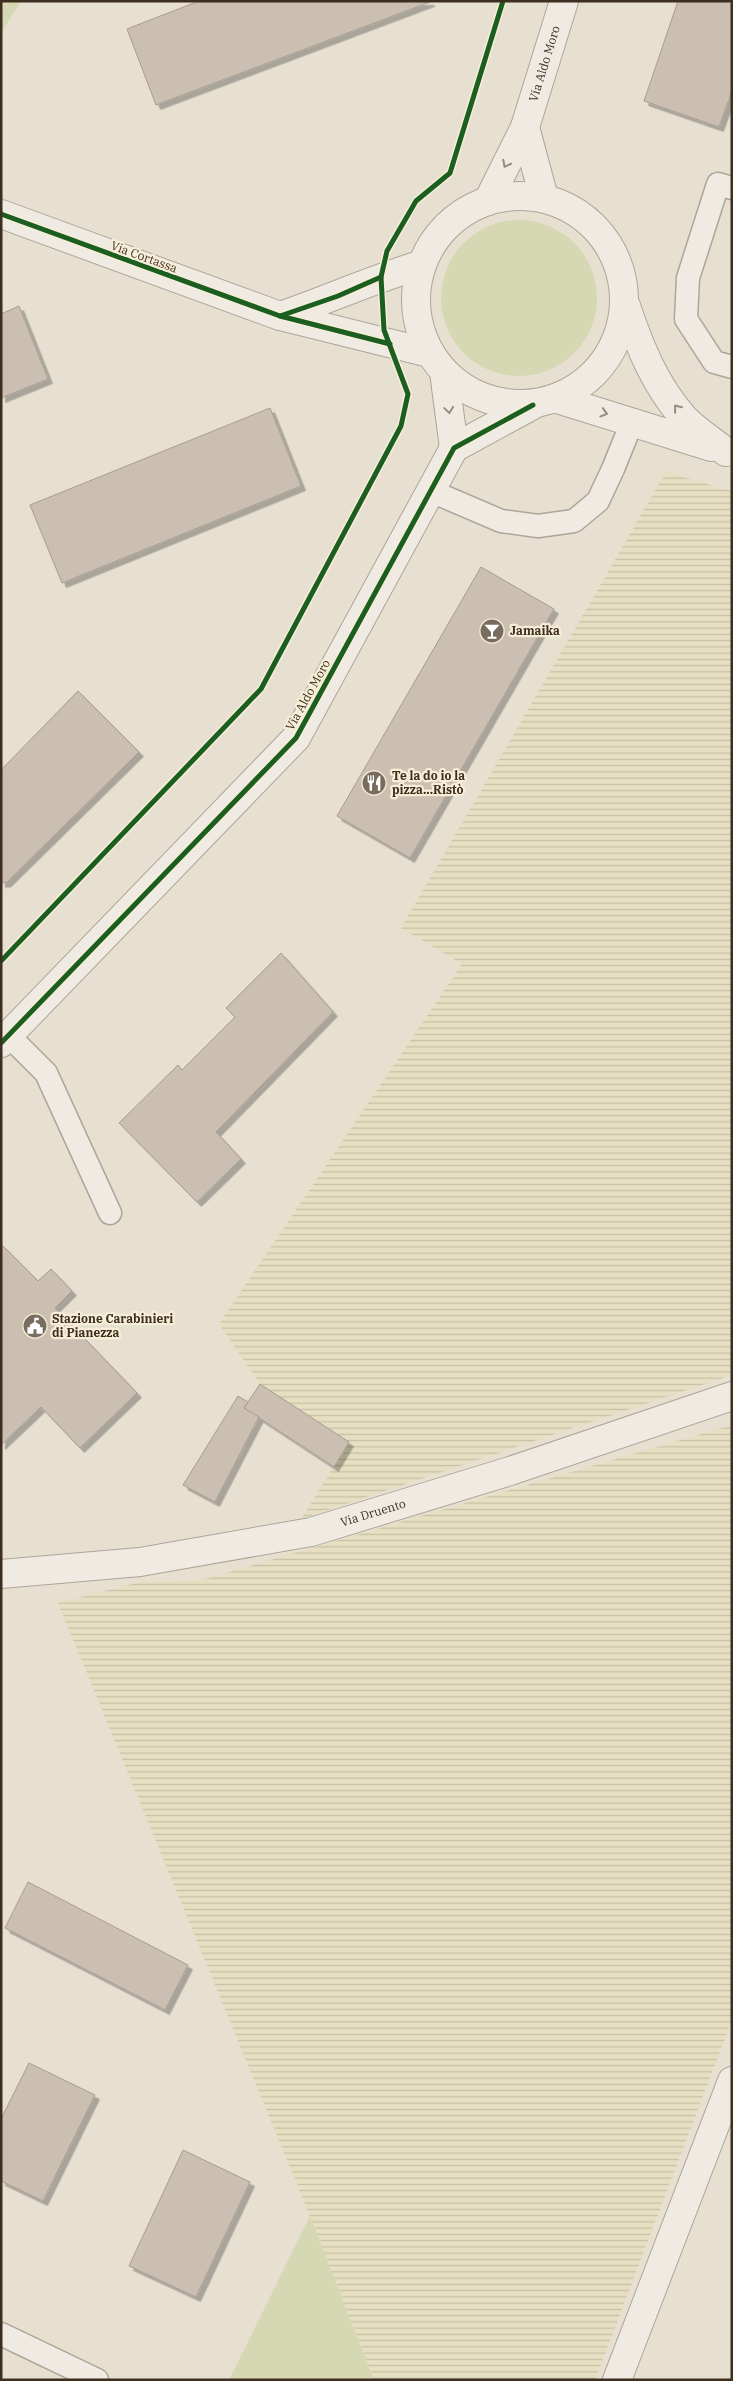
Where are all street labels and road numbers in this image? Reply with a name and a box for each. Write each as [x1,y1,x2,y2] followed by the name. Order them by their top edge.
[525,23,563,103] street label: Via Aldo Moro
[109,238,180,276] street label: Via Cortassa
[282,656,333,733] street label: Via Aldo Moro
[338,1495,408,1530] street label: Via Druento

